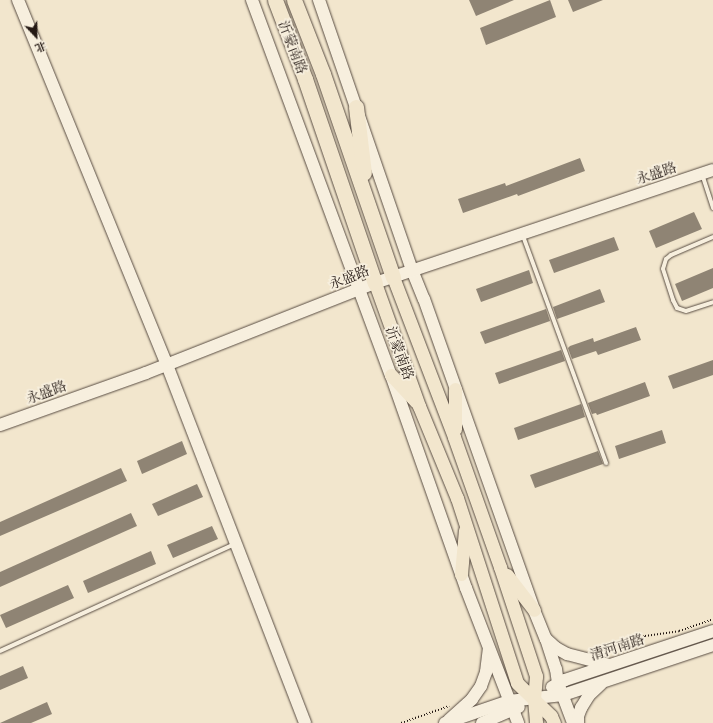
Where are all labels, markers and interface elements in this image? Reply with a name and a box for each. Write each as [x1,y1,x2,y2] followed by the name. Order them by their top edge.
[16,16,56,56] north arrow
[275,18,311,76] street label: 沂蒙南路
[32,38,49,57] text: 北
[633,159,679,187] street label: 永盛路
[326,262,372,292] street label: 永盛路
[383,324,417,382] street label: 沂蒙南路
[23,377,69,407] street label: 永盛路
[588,630,646,664] street label: 清河南路

